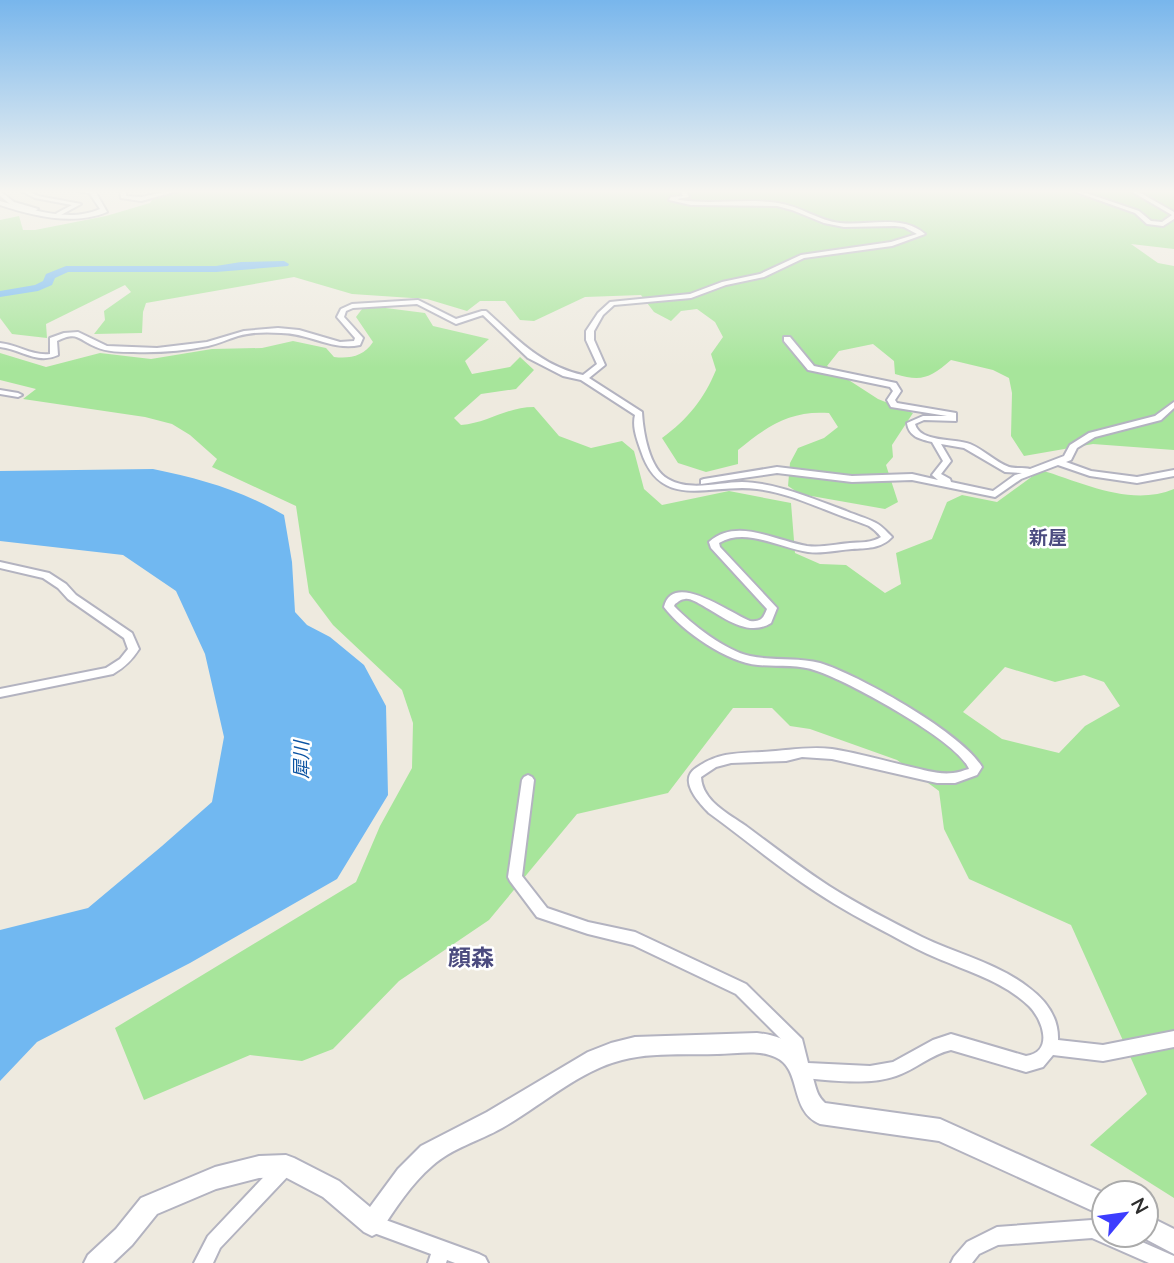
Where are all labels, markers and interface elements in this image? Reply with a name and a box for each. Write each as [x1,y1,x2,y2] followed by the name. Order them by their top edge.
[1029,525,1067,548] district label: 新屋
[289,739,312,779] water label: 犀川
[448,943,494,971] district label: 顔森
[1090,1179,1160,1249] north arrow
[1127,1194,1154,1217] text: N

